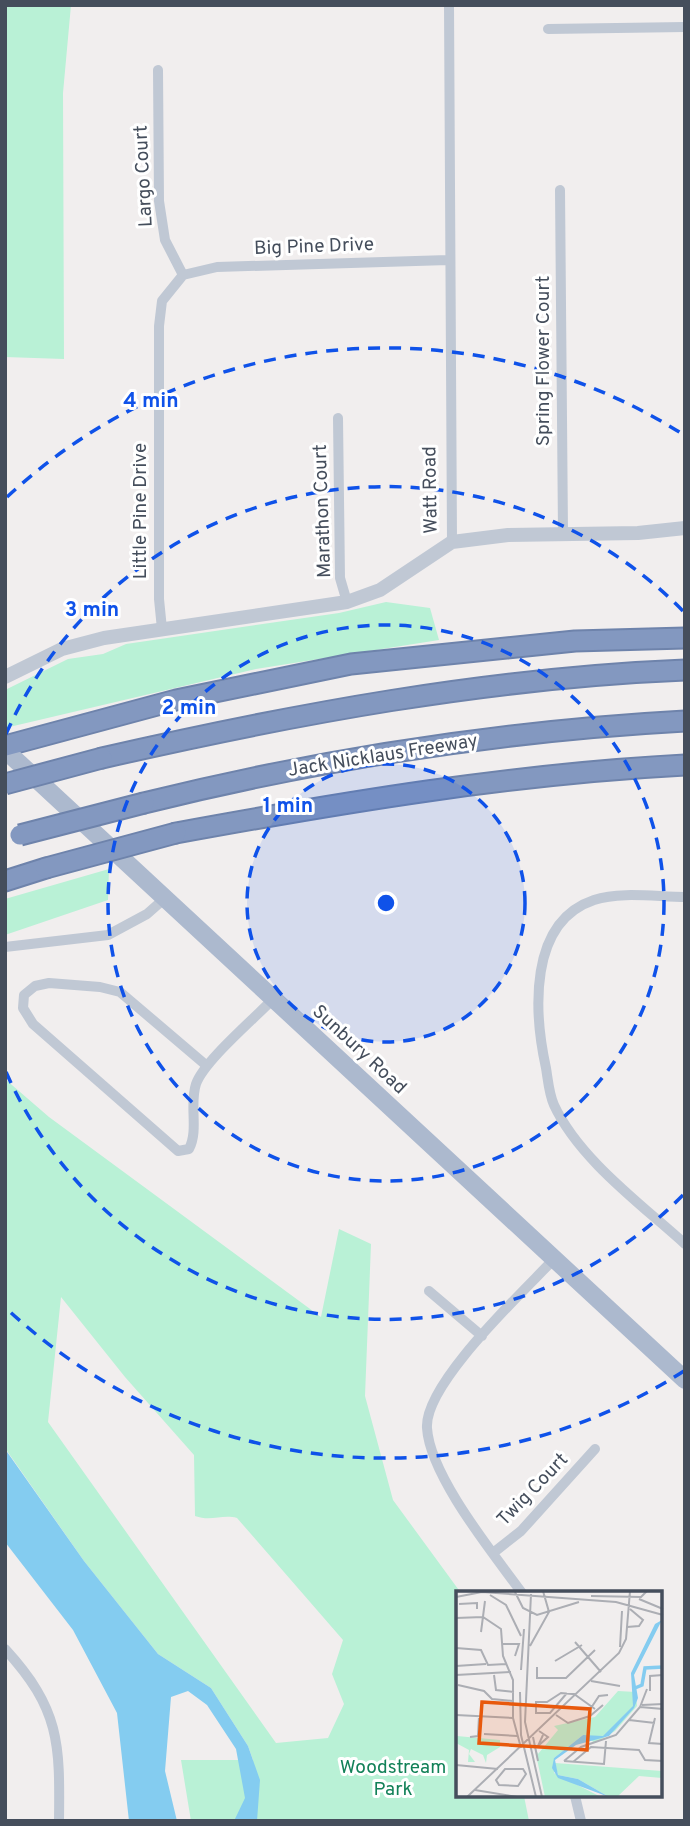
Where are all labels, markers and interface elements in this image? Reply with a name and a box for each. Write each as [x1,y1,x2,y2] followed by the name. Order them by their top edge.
[129,124,159,228] street label: Largo Court
[254,233,374,261] street label: Big Pine Drive
[532,276,556,446] street label: Spring Flower Court
[123,388,179,415] text: 4 min
[129,443,153,579] street label: Little Pine Drive
[309,444,337,578] street label: Marathon Court
[418,446,444,534] street label: Watt Road
[65,597,119,624] text: 3 min
[162,695,216,722] text: 2 min
[286,729,480,783] street label: Jack Nicklaus Freeway
[263,793,313,820] text: 1 min
[374,891,398,915] centre of rings
[307,1000,411,1100] street label: Sunbury Road
[492,1448,574,1532] street label: Twig Court
[456,1591,662,1798] inset map
[340,1756,446,1802] park label: Woodstream Park

